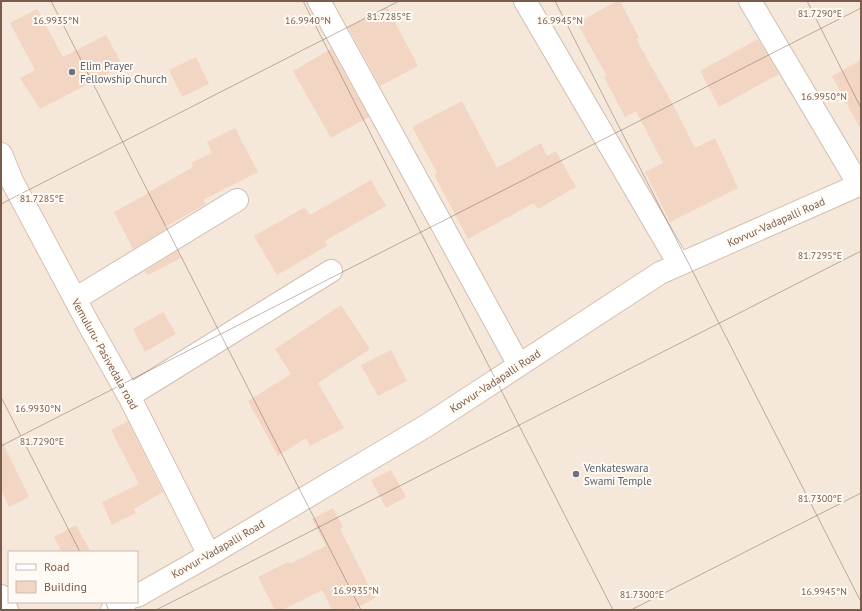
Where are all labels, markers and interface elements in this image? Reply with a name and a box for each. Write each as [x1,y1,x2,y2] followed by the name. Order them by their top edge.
[798,7,842,20] text: 81.7290°E
[367,10,411,23] text: 81.7285°E
[33,14,79,27] text: 16.9935°N
[285,14,331,27] text: 16.9940°N
[537,14,583,27] text: 16.9945°N
[80,59,167,86] place label: Elim Prayer Fellowship Church
[67,67,77,77] marker: Elim Prayer Fellowship Church
[801,90,847,103] text: 16.9950°N
[20,192,64,205] text: 81.7285°E
[725,194,827,250] street label: Kovvur-Vadapalli Road
[798,249,842,262] text: 81.7295°E
[68,295,141,412] street label: Vemuluru- Pasivedala road
[447,346,543,416] street label: Kovvur-Vadapalli Road
[15,402,61,415] text: 16.9930°N
[20,435,64,448] text: 81.7290°E
[583,461,652,488] place label: Venkateswara Swami Temple
[571,469,581,479] marker: Venkateswara Swami Temple
[798,492,842,505] text: 81.7300°E
[169,517,267,581] street label: Kovvur-Vadapalli Road
[8,551,138,603] legend
[44,559,69,574] text: Road
[44,579,87,594] text: Building
[333,584,379,597] text: 16.9935°N
[801,585,847,598] text: 16.9945°N
[620,588,664,601] text: 81.7300°E

